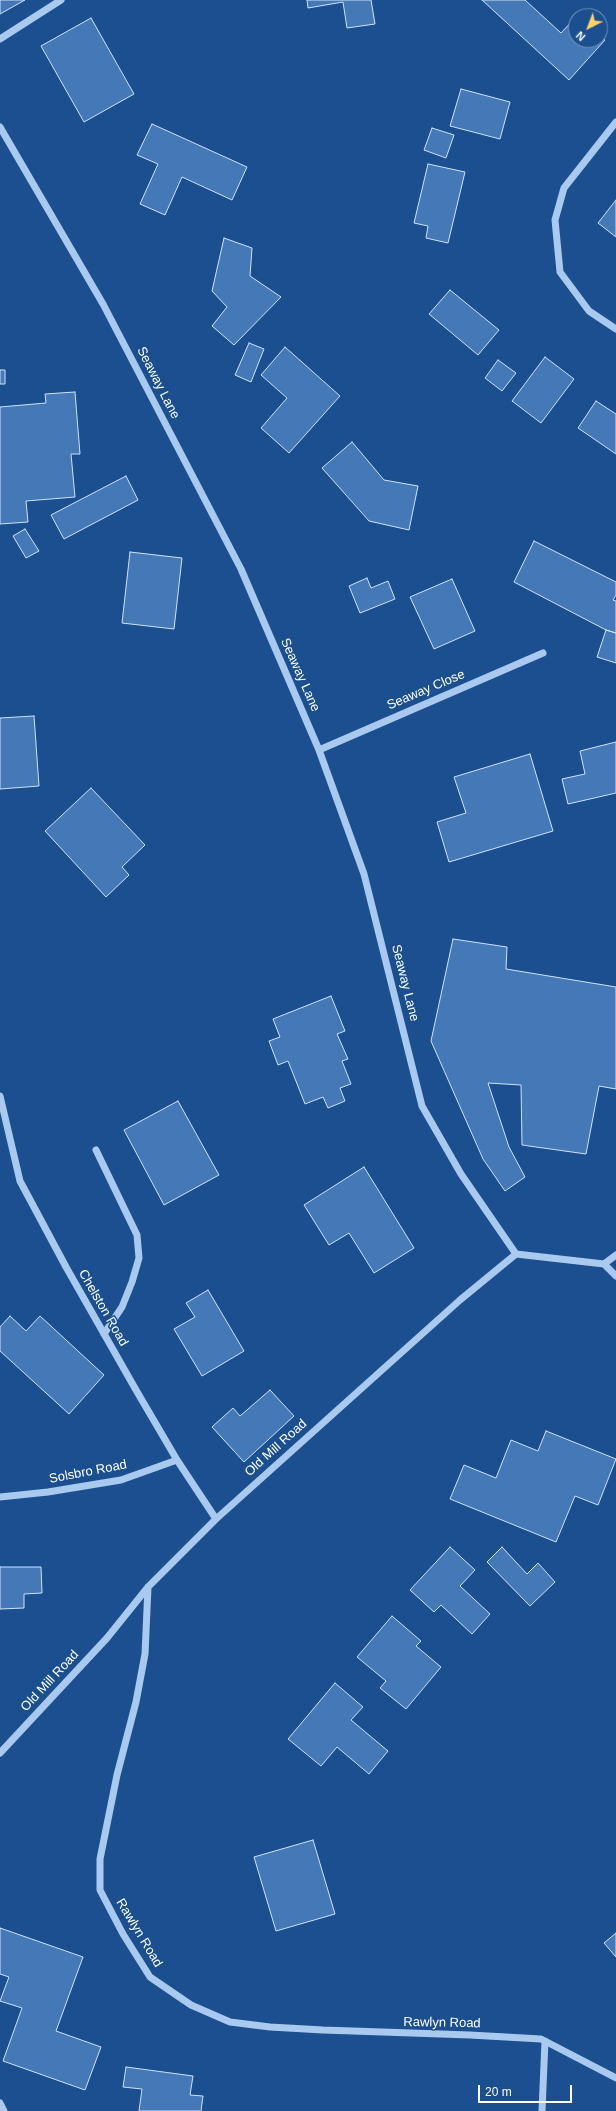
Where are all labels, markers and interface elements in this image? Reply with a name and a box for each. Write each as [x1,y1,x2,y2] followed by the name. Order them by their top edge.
[568,8,608,48] north arrow
[574,29,588,43] text: N
[133,344,183,422] street label: Seaway Lane
[277,636,323,714] street label: Seaway Lane
[385,667,467,713] street label: Seaway Close
[388,943,422,1023] street label: Seaway Lane
[75,1267,131,1349] street label: Chelston Road
[242,1416,310,1480] street label: Old Mill Road
[48,1457,128,1487] street label: Solsbro Road
[18,1647,82,1715] street label: Old Mill Road
[112,1896,166,1970] street label: Rawlyn Road
[403,2015,481,2031] street label: Rawlyn Road
[480,2077,574,2103] scale bar
[485,2085,512,2099] text: 20 m

